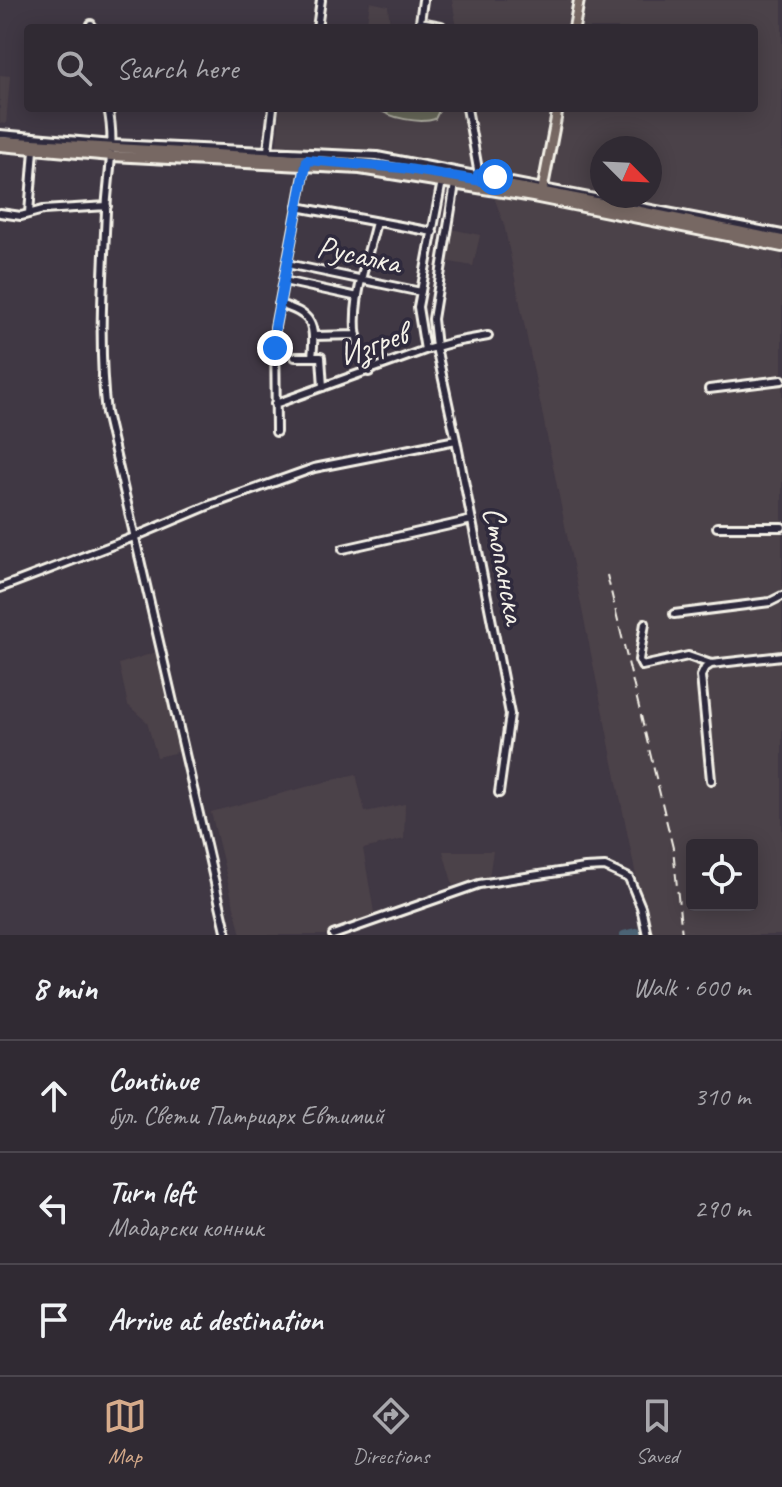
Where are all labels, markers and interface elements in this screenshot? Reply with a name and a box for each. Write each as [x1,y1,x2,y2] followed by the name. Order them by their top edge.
[24,24,758,112] search box
[52,46,96,90] icon: search
[116,49,238,87] text: Search here
[590,136,662,208] north arrow
[477,159,513,195] route start
[313,226,407,284] street label: Русалка
[333,311,420,376] street label: Изгрев
[257,330,293,366] route end
[473,503,536,630] street label: Стопанска
[686,839,758,911] map controls
[686,839,758,911] button: locate
[32,966,97,1009] text: 8 min
[633,971,750,1004] text: Walk · 600 m
[108,1061,198,1099] text: Continue
[32,1074,76,1118] icon: ahead
[694,1080,750,1113] text: 310 m
[108,1099,384,1132] text: бул. Свети Патриарх Евтимий
[108,1173,195,1211] text: Turn left
[32,1186,76,1230] icon: left
[694,1192,750,1225] text: 290 m
[108,1211,264,1244] text: Мадарски конник
[32,1298,76,1342] icon: arrive
[108,1301,323,1339] text: Arrive at destination
[103,1394,147,1470] tab: Map
[353,1394,429,1470] tab: Directions
[635,1394,679,1470] tab: Saved

